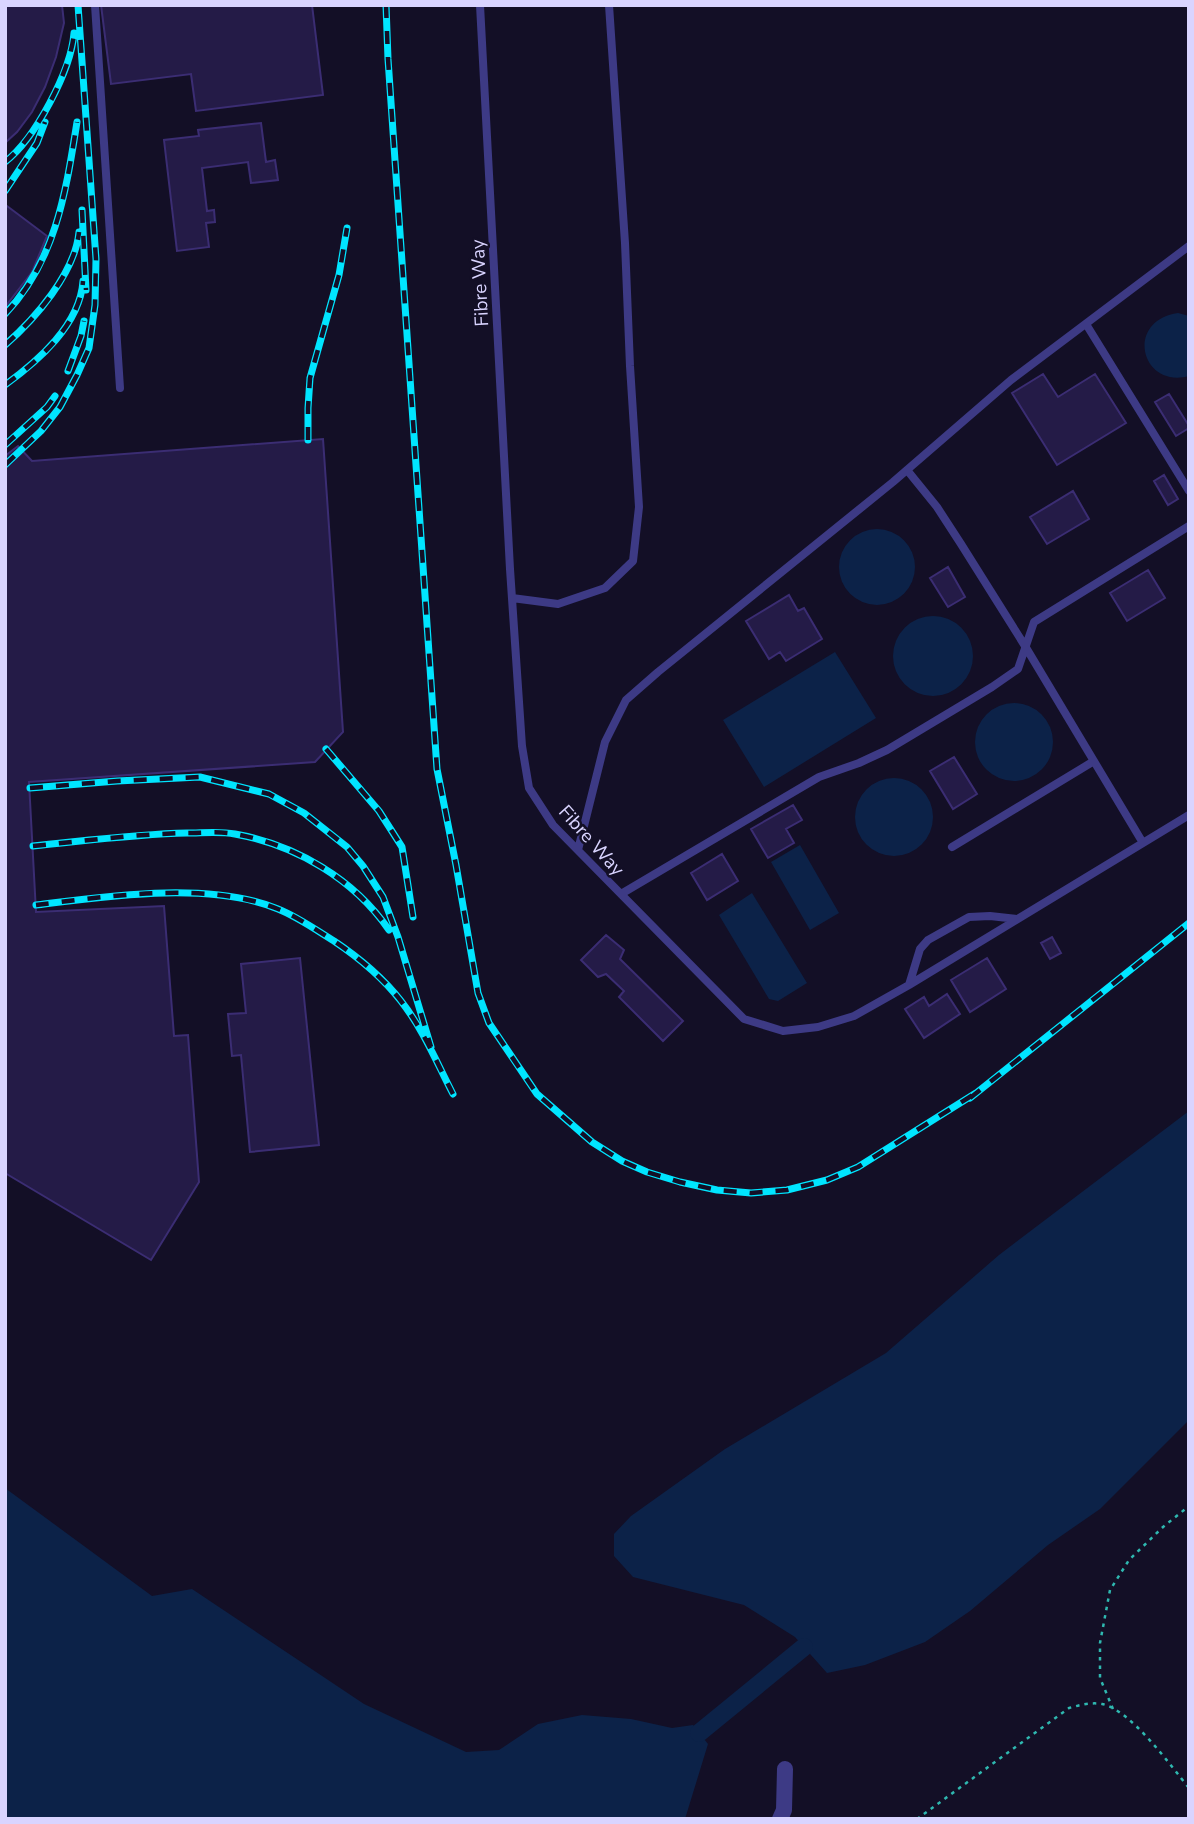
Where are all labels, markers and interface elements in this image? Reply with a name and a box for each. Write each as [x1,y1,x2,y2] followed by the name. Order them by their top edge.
[465,239,495,327] street label: Fibre Way
[552,800,630,882] street label: Fibre Way

